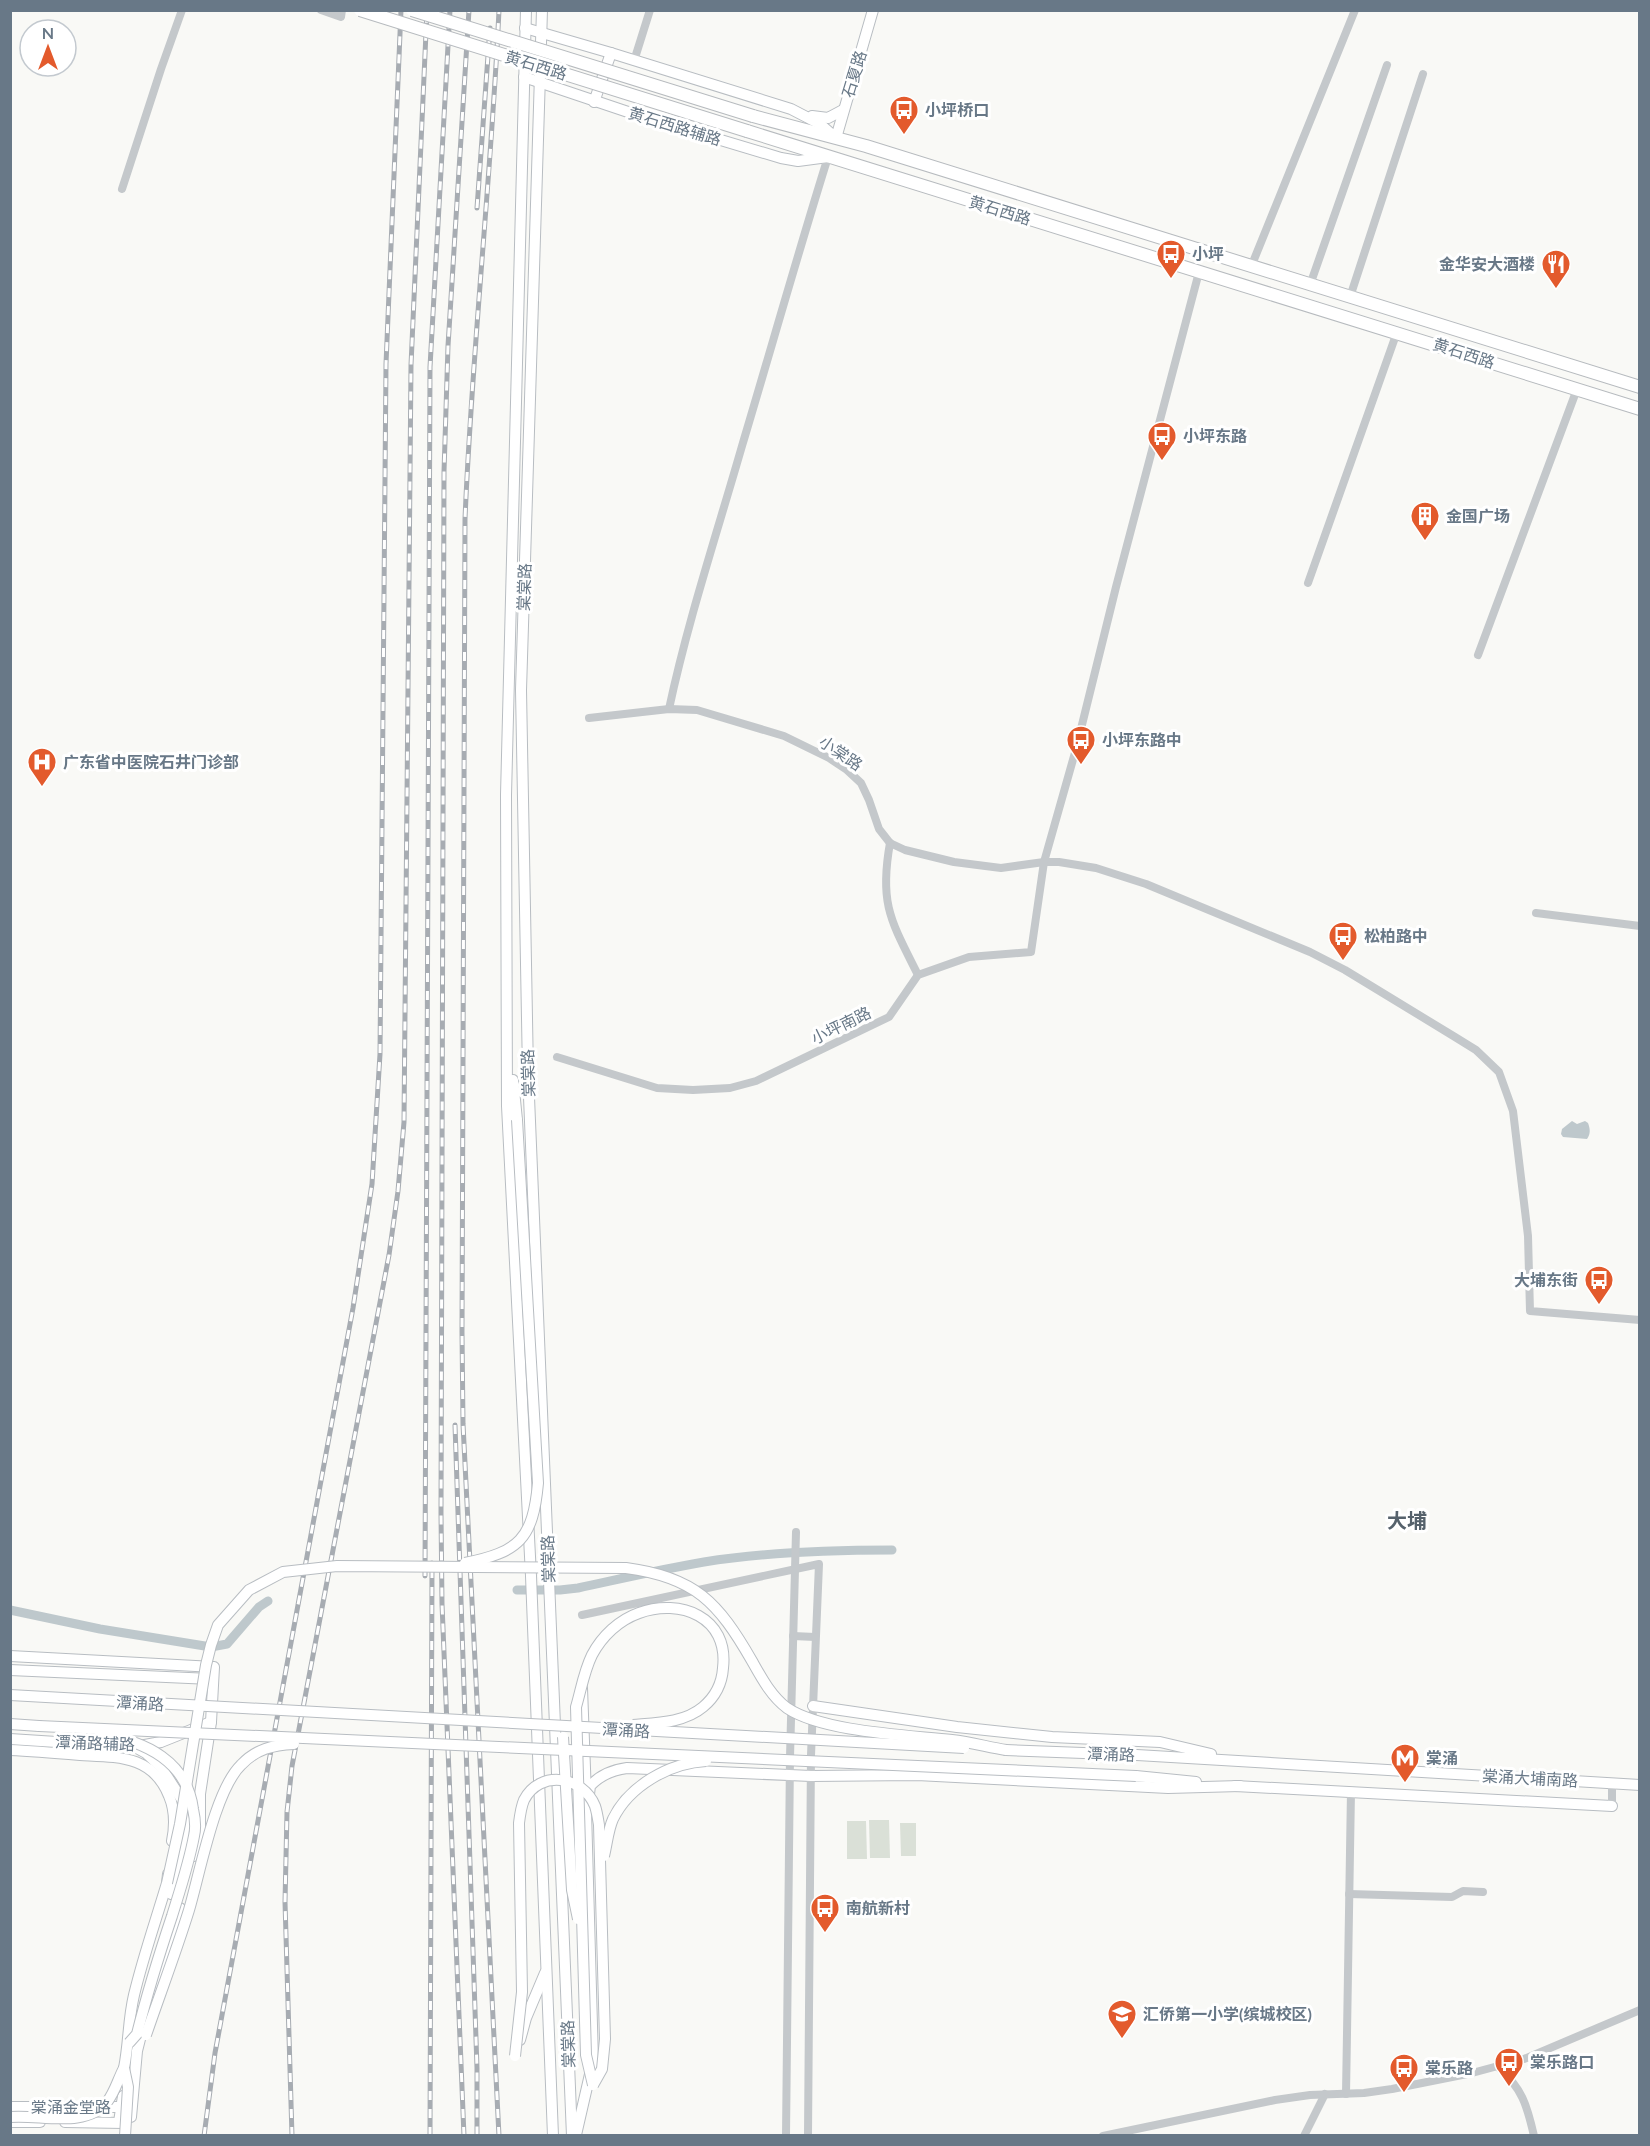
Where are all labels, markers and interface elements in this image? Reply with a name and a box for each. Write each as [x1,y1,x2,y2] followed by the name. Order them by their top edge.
[18,18,78,78] north arrow
[42,23,54,42] text: N
[503,46,570,83] street label: 黄石西路
[837,48,870,100] street label: 石夏路
[888,94,920,136] bus stop icon: 小坪桥口
[925,100,989,119] place label: 小坪桥口
[626,102,724,149] street label: 黄石西路辅路
[967,191,1034,228] street label: 黄石西路
[1155,238,1187,280] bus stop icon: 小坪
[1192,244,1224,263] place label: 小坪
[1540,248,1572,290] restaurant icon: 金华安大酒楼
[1439,254,1535,273] place label: 金华安大酒楼
[1431,334,1498,371] street label: 黄石西路
[1146,420,1178,462] bus stop icon: 小坪东路
[1183,426,1247,445] place label: 小坪东路
[1409,500,1441,542] building icon: 金国广场
[1446,506,1510,525] place label: 金国广场
[513,563,534,611] street label: 棠棠路
[1065,724,1097,766] bus stop icon: 小坪东路中
[1102,730,1182,749] place label: 小坪东路中
[816,731,866,774] street label: 小棠路
[26,746,58,788] hospital icon: 广东省中医院石井门诊部
[63,752,239,771] place label: 广东省中医院石井门诊部
[1327,920,1359,962] bus stop icon: 松柏路中
[1364,926,1428,945] place label: 松柏路中
[808,1002,874,1047] street label: 小坪南路
[517,1049,538,1097] street label: 棠棠路
[1583,1264,1615,1306] bus stop icon: 大埔东街
[1514,1270,1578,1289] place label: 大埔东街
[1387,1508,1427,1532] district label: 大埔
[537,1535,558,1583] street label: 棠棠路
[116,1692,164,1713] street label: 潭涌路
[602,1719,650,1740] street label: 潭涌路
[55,1732,135,1753] street label: 潭涌路辅路
[1389,1742,1421,1784] metro station icon: 棠涌
[1087,1743,1135,1764] street label: 潭涌路
[1426,1748,1458,1767] place label: 棠涌
[1482,1766,1578,1790] street label: 棠涌大埔南路
[809,1892,841,1934] bus stop icon: 南航新村
[846,1898,910,1917] place label: 南航新村
[1106,1998,1138,2040] school or university icon: 汇侨第一小学(缤城校区)
[1143,2004,1312,2023] place label: 汇侨第一小学(缤城校区)
[557,2020,578,2068] street label: 棠棠路
[1493,2046,1525,2088] bus stop icon: 棠乐路口
[1388,2052,1420,2094] bus stop icon: 棠乐路
[1530,2052,1594,2071] place label: 棠乐路口
[1425,2058,1473,2077] place label: 棠乐路
[31,2097,111,2116] street label: 棠涌金堂路

